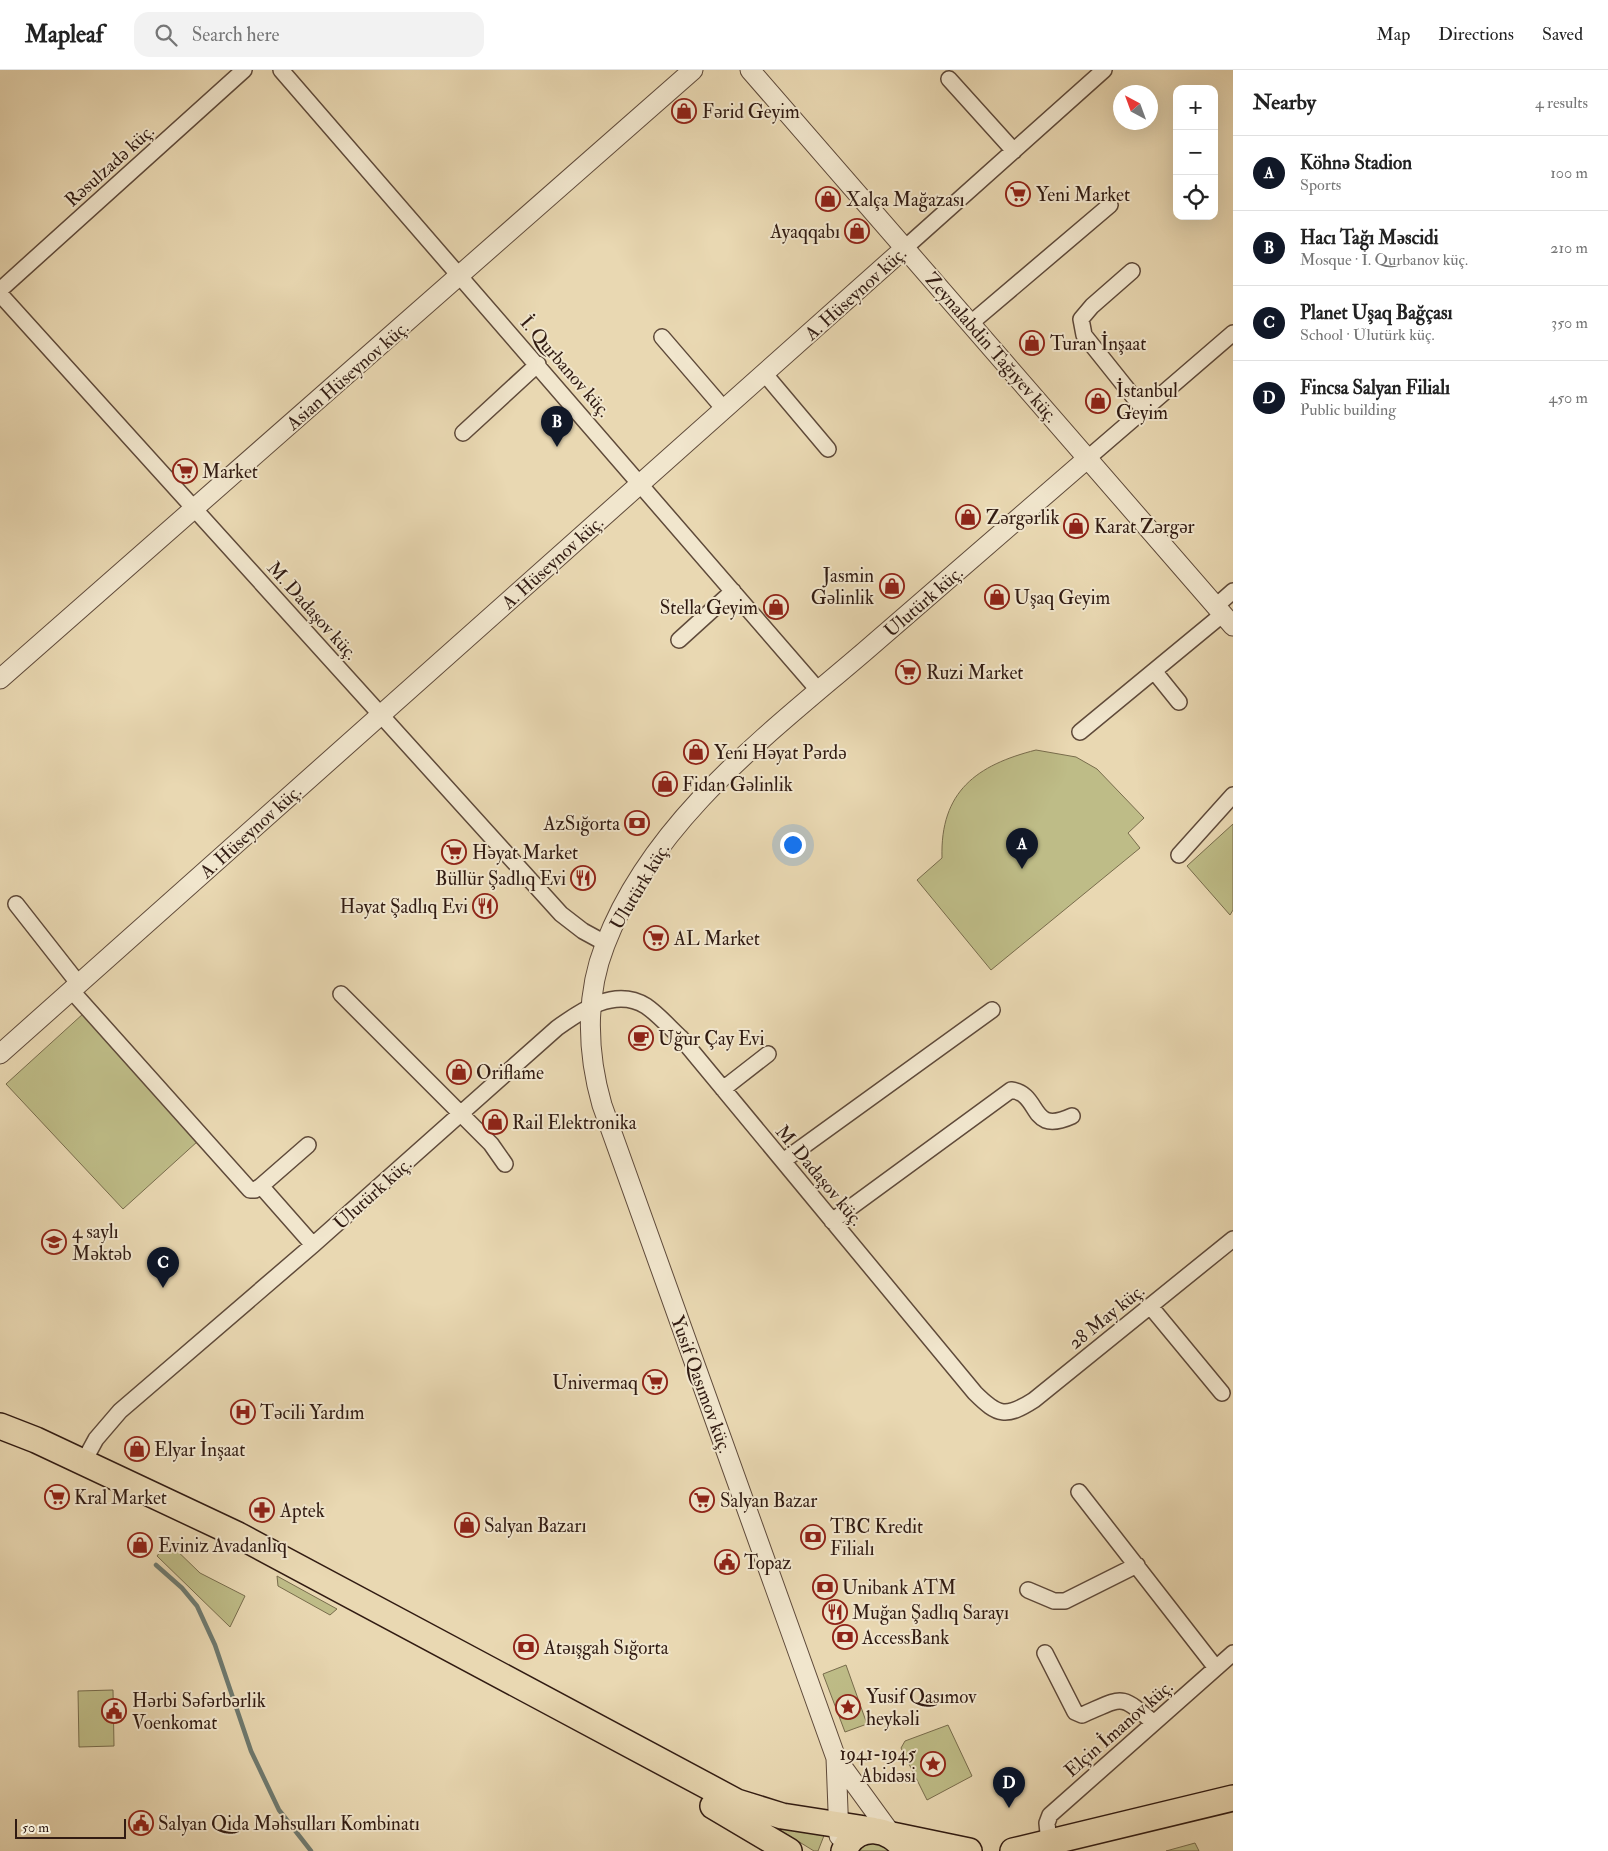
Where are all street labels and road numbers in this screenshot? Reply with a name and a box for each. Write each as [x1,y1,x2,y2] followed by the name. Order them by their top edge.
[60,119,159,212] street label: Rəsulzadə küç.
[799,242,912,346] street label: A. Hüseynov küç.
[920,268,1063,428] street label: Zeynalabdin Tağıyev küç.
[515,310,617,422] street label: İ. Qurbanov küç.
[281,316,414,436] street label: Asian Hüseynov küç.
[496,511,609,615] street label: A. Hüseynov küç.
[262,556,363,665] street label: M. Dadaşov küç.
[879,561,968,643] street label: Ulutürk küç.
[194,780,307,884] street label: A. Hüseynov küç.
[605,839,675,934] street label: Ulutürk küç.
[770,1120,868,1231] street label: M. Dadaşov küç.
[329,1152,417,1235] street label: Ulutürk küç.
[1064,1279,1150,1355] street label: 28 May küç.
[665,1312,737,1456] street label: Yusif Qasımov küç.
[1059,1674,1178,1783] street label: Elçin İmanov küç.

